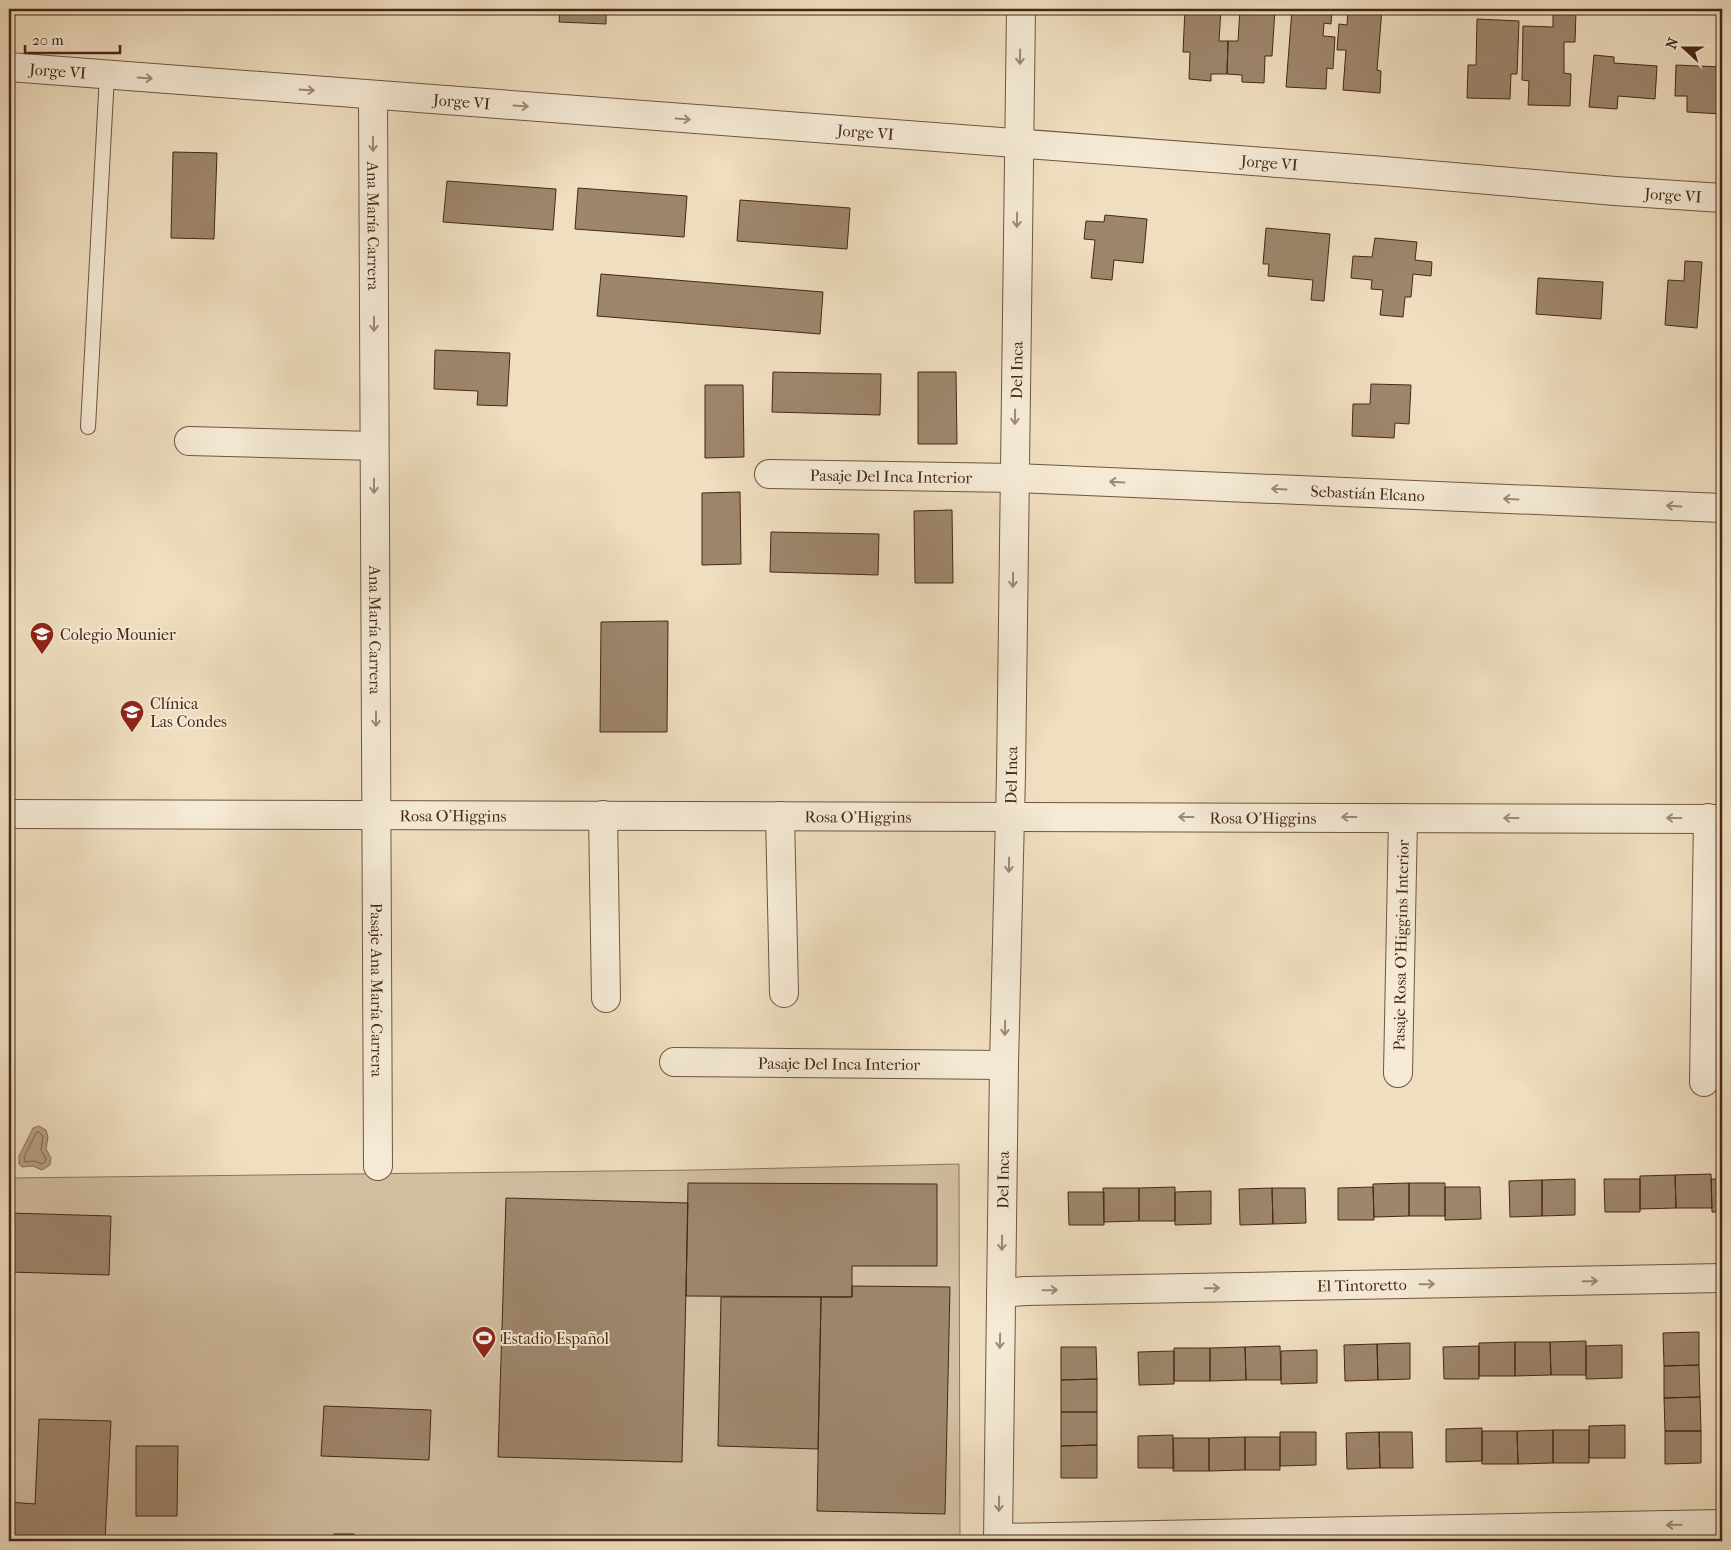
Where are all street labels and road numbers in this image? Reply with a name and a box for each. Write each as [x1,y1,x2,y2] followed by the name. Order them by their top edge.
[27,59,87,82] street label: Jorge VI
[431,89,491,113] street label: Jorge VI
[834,120,895,143] street label: Jorge VI
[1238,151,1299,174] street label: Jorge VI
[364,161,383,291] street label: Ana María Carrera
[1642,183,1702,206] street label: Jorge VI
[1006,341,1026,399] street label: Del Inca
[810,465,972,487] street label: Pasaje Del Inca Interior
[1310,481,1425,505] street label: Sebastián Elcano
[366,565,385,695] street label: Ana María Carrera
[1001,745,1021,804] street label: Del Inca
[400,806,507,825] street label: Rosa O'Higgins
[805,807,912,826] street label: Rosa O'Higgins
[1210,808,1317,827] street label: Rosa O'Higgins
[1389,839,1412,1051] street label: Pasaje Rosa O'Higgins Interior
[367,903,387,1078] street label: Pasaje Ana María Carrera
[758,1053,920,1074] street label: Pasaje Del Inca Interior
[993,1150,1012,1209] street label: Del Inca
[1317,1274,1407,1295] street label: El Tintoretto

